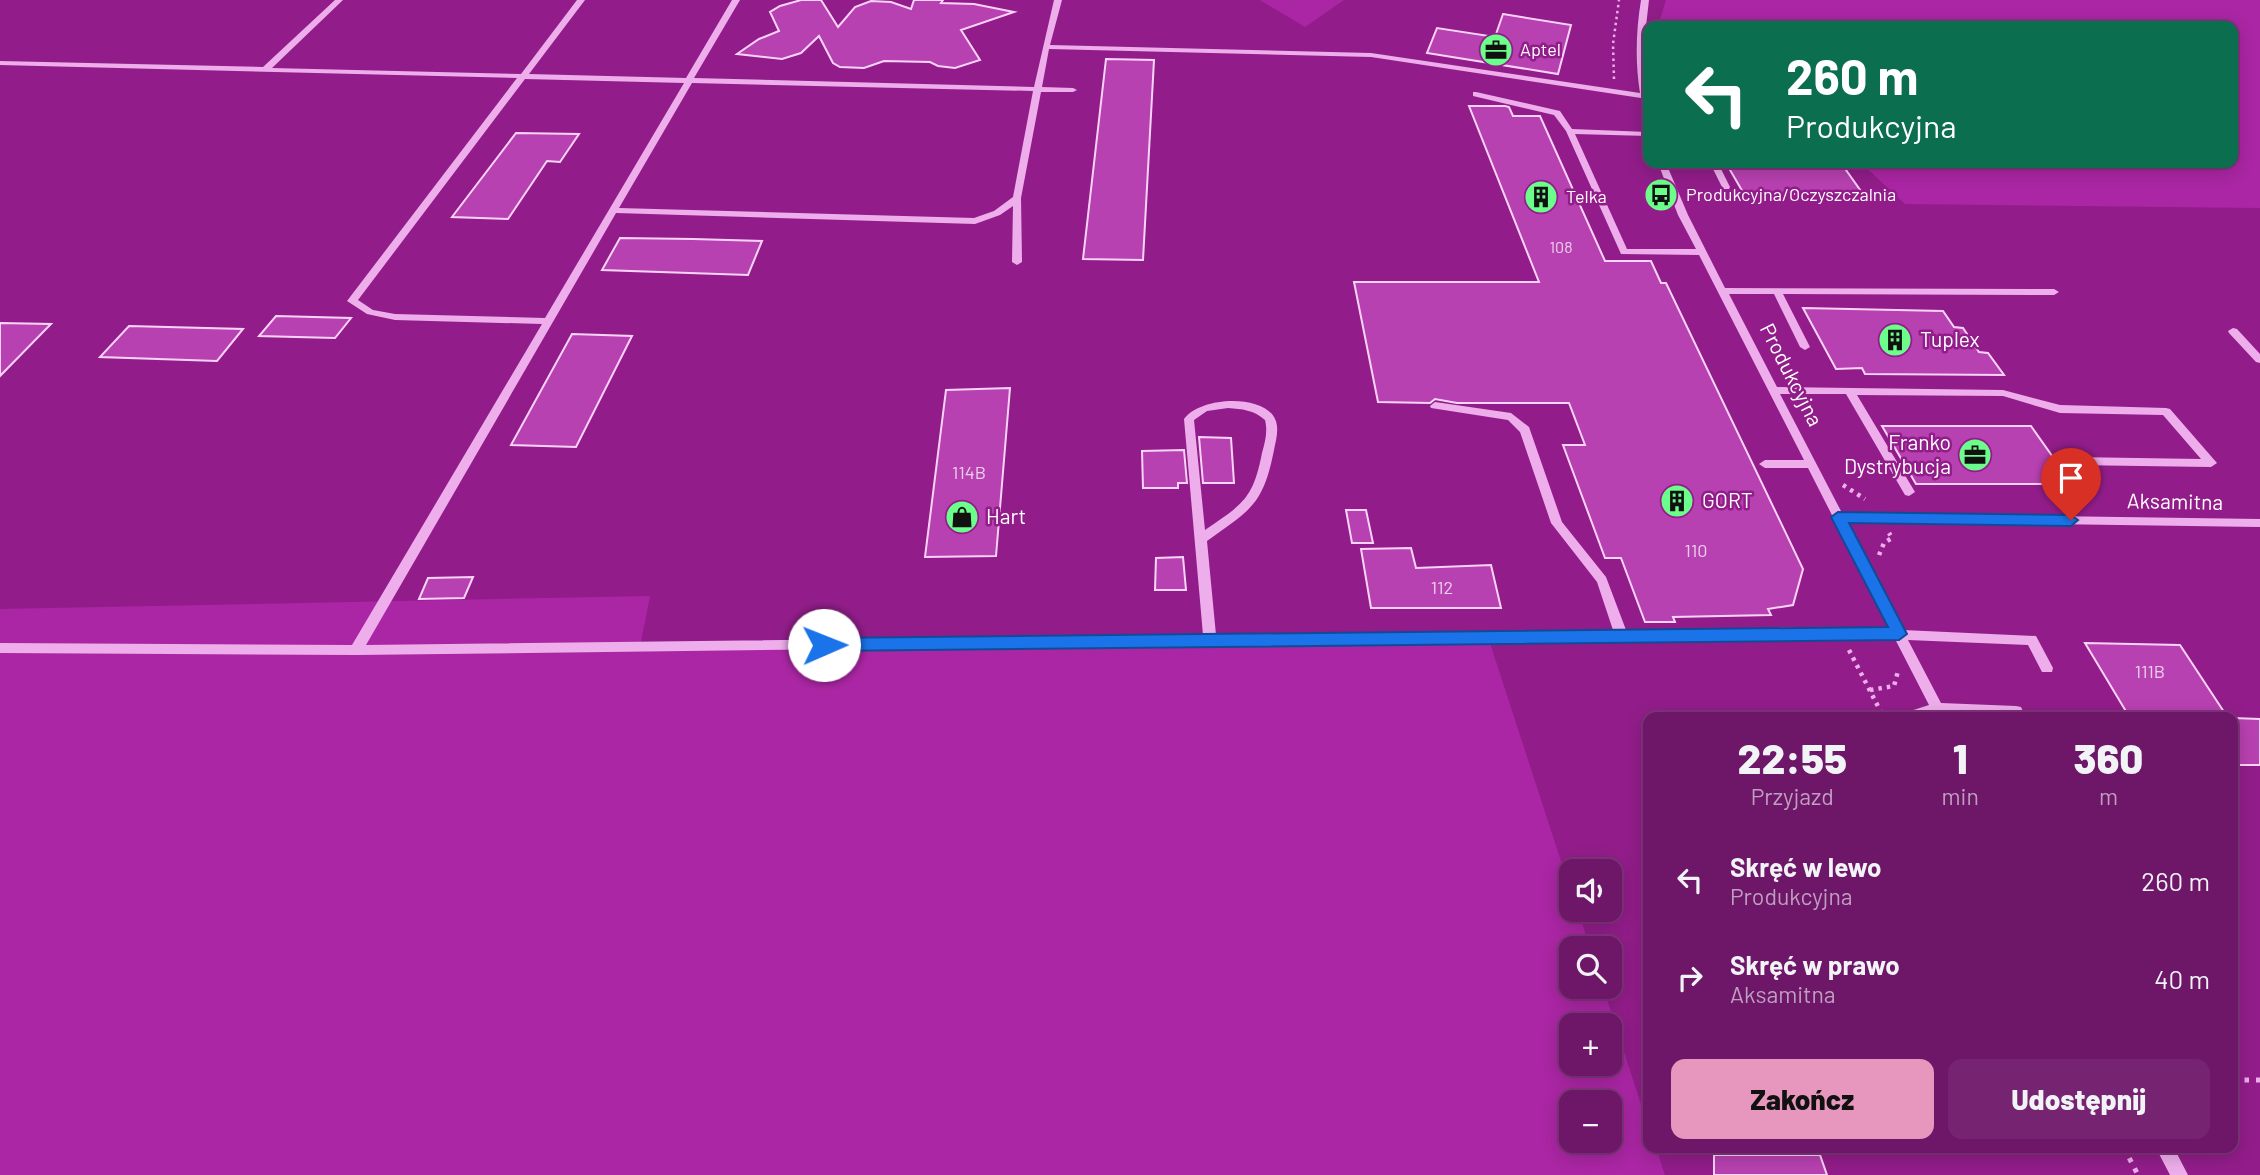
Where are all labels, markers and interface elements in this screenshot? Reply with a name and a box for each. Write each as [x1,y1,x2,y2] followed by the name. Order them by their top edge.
[1477,31,1515,69] office icon: Aptel
[1520,38,1561,60] place label: Aptel
[1786,46,1918,105] text: 260 m
[1671,49,1762,140] icon: left
[1786,106,1957,144] text: Produkcyjna
[1642,176,1680,214] bus stop icon: Produkcyjna/Oczyszczalnia
[1522,178,1560,216] building icon: Telka
[1686,183,1896,205] place label: Produkcyjna/Oczyszczalnia
[1566,185,1607,207] place label: Telka
[1550,237,1572,256] house number: 108
[1756,319,1829,430] street label: Produkcyjna
[1876,321,1914,359] building icon: Tuplex
[1920,326,1980,351] place label: Tuplex
[1844,429,1951,478] place label: Franko Dystrybucja
[1956,436,1994,474] office icon: Franko Dystrybucja
[2041,448,2101,520] pin
[2052,459,2090,497] icon: arrive
[952,461,986,483] house number: 114B
[1658,482,1696,520] building icon: GORT
[1702,487,1753,512] place label: GORT
[2127,487,2223,514] street label: Aksamitna
[943,498,981,536] shop icon: Hart
[986,503,1026,528] place label: Hart
[1685,539,1707,561] house number: 110
[1431,576,1453,598] house number: 112
[787,608,861,682] position arrow
[2135,660,2165,682] house number: 111B
[1738,732,1847,782] text: 22:55
[1953,732,1968,782] text: 1
[2073,732,2143,782] text: 360
[1751,782,1834,810] text: Przyjazd
[1942,782,1979,810] text: min
[2099,782,2118,810] text: m
[1730,851,1882,882] text: Skręć w lewo
[1559,859,1622,1153] map controls
[1559,859,1622,922] button: sound
[1671,861,1709,899] icon: left
[2141,865,2210,896] text: 260 m
[1730,882,1853,910] text: Produkcyjna
[1559,936,1622,999] button: search
[1730,949,1900,980] text: Skręć w prawo
[1671,959,1709,997] icon: right
[2154,963,2210,994] text: 40 m
[1730,980,1836,1008] text: Aksamitna
[1559,1013,1622,1076] button: +
[1671,1059,1934,1139] button: Zakończ
[1948,1059,2210,1139] button: Udostępnij
[1559,1090,1622,1153] button: −

